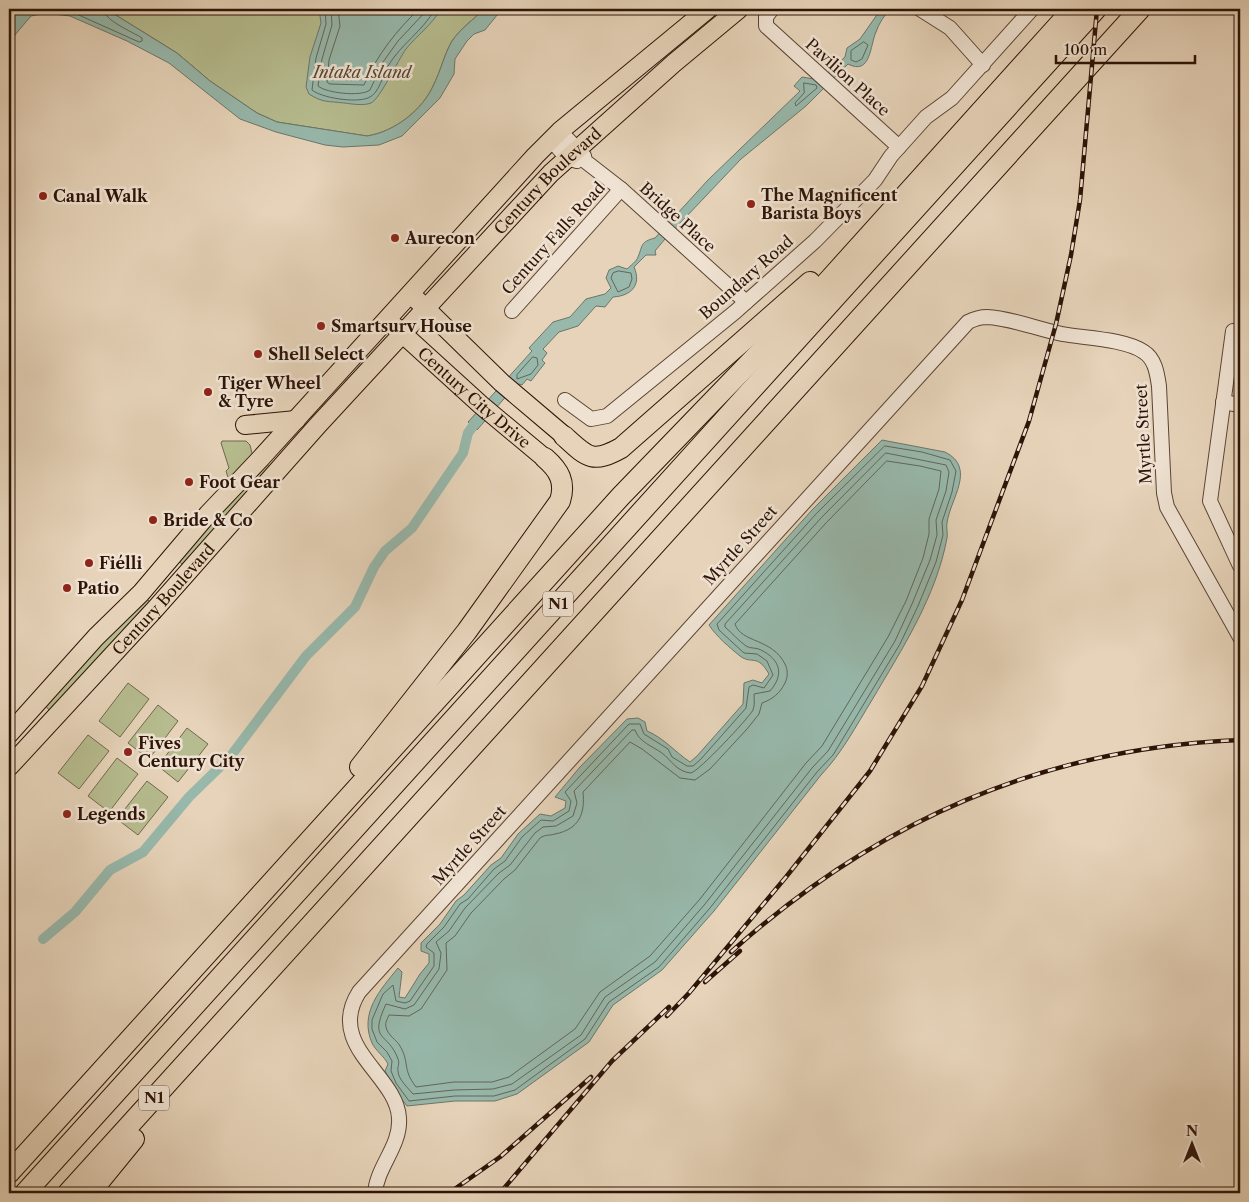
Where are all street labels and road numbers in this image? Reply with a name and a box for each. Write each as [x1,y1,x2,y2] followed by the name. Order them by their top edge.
[802,34,894,120] street label: Pavilion Place
[489,123,605,238] street label: Century Boulevard
[497,177,609,298] street label: Century Falls Road
[636,178,720,256] street label: Bridge Place
[695,231,797,323] street label: Boundary Road
[414,343,535,452] street label: Century City Drive
[1130,383,1156,485] street label: Myrtle Street
[699,501,781,589] street label: Myrtle Street
[108,539,219,659] street label: Century Boulevard
[543,592,573,616] road number: N1
[428,801,510,889] street label: Myrtle Street
[139,1086,169,1110] road number: N1

